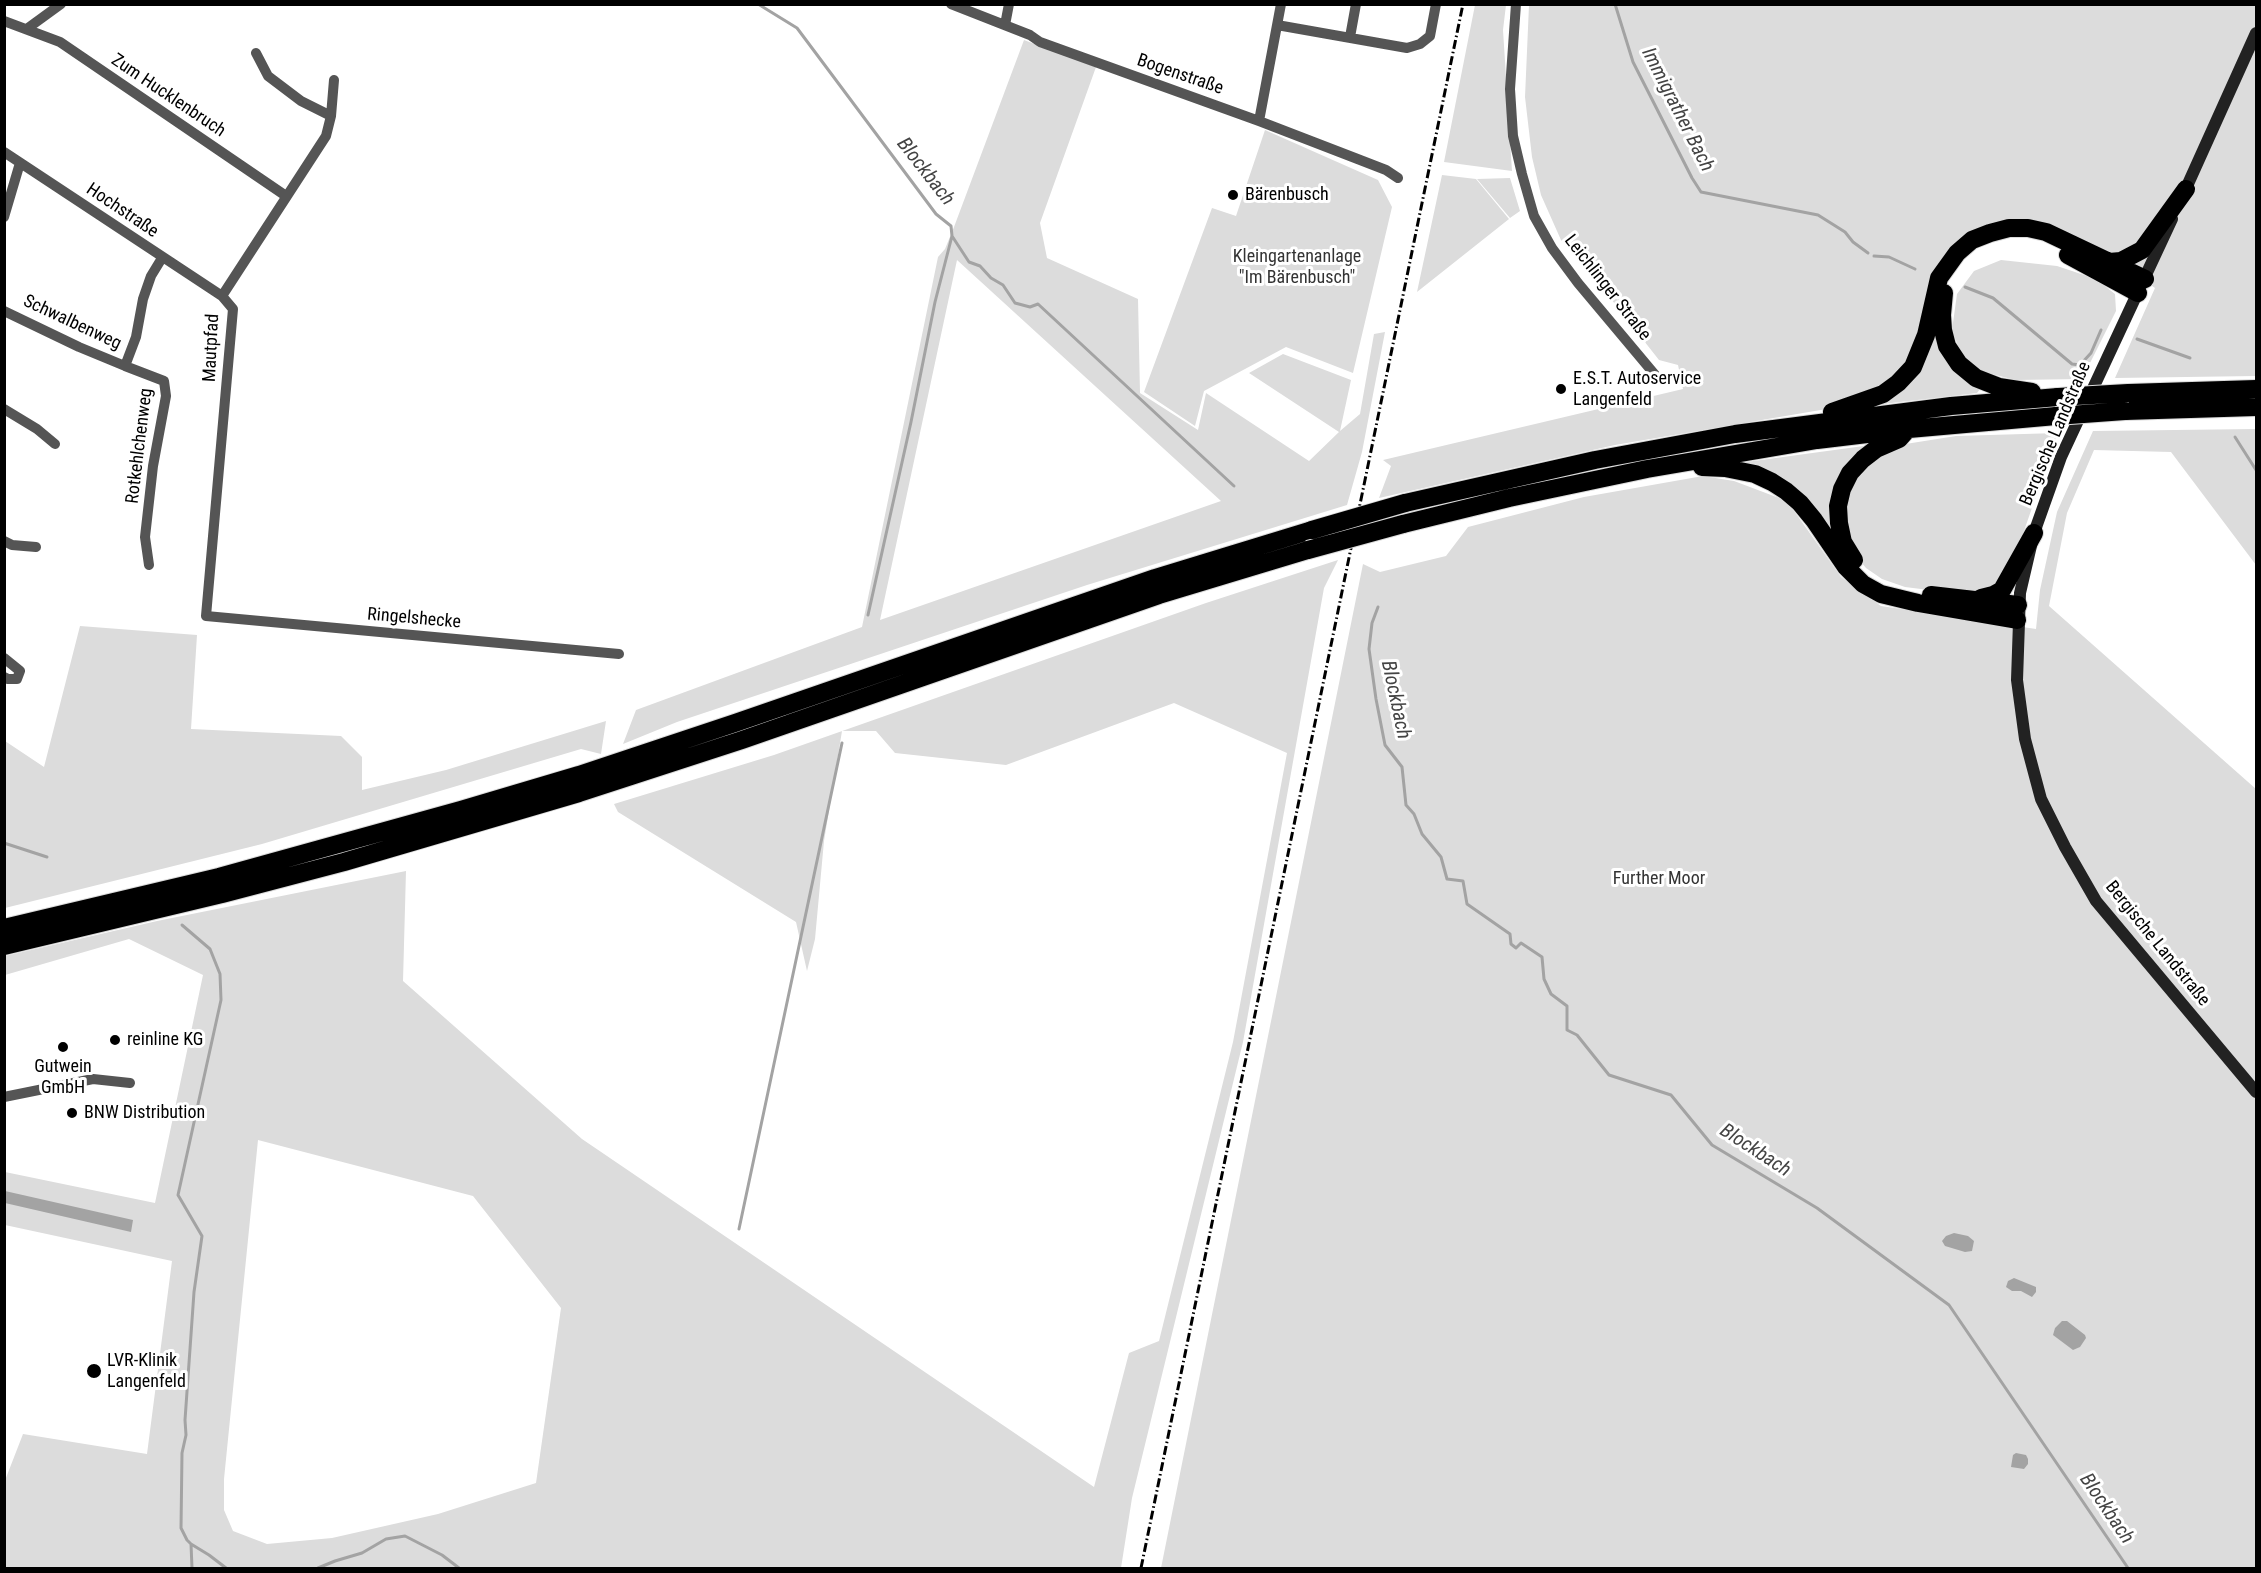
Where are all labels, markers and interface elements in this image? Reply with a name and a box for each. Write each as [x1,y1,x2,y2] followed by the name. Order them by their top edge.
[1635,44,1719,176] water label: Immigrather Bach
[107,50,229,142] street label: Zum Hucklenbruch
[1134,50,1226,100] street label: Bogenstraße
[891,133,959,211] water label: Blockbach
[82,179,162,243] street label: Hochstraße
[1245,184,1329,206] place label: Bärenbusch
[1226,188,1240,202] marker: Bärenbusch
[1559,231,1655,345] street label: Leichlinger Straße
[1233,246,1361,288] park label: Kleingartenanlage "Im Bärenbusch"
[19,291,125,355] street label: Schwalbenweg
[199,313,225,383] street label: Mautpfad
[2016,359,2096,509] street label: Bergische Landstraße
[1573,368,1701,410] place label: E.S.T. Autoservice Langenfeld
[1554,382,1568,396] marker: E.S.T. Autoservice Langenfeld
[122,387,158,505] street label: Rotkehlchenweg
[366,604,462,634] street label: Ringelshecke
[1375,659,1415,741] water label: Blockbach
[1613,868,1705,890] park label: Further Moor
[2100,877,2214,1011] street label: Bergische Landstraße
[127,1029,203,1051] place label: reinline KG
[108,1033,122,1047] marker: reinline KG
[56,1040,70,1054] marker: Gutwein GmbH
[34,1056,92,1098] place label: Gutwein GmbH
[84,1102,205,1124] place label: BNW Distribution
[65,1106,79,1120] marker: BNW Distribution
[1715,1119,1795,1183] water label: Blockbach
[107,1350,186,1392] place label: LVR-Klinik Langenfeld
[85,1362,103,1380] marker: LVR-Klinik Langenfeld
[2074,1469,2138,1549] water label: Blockbach

